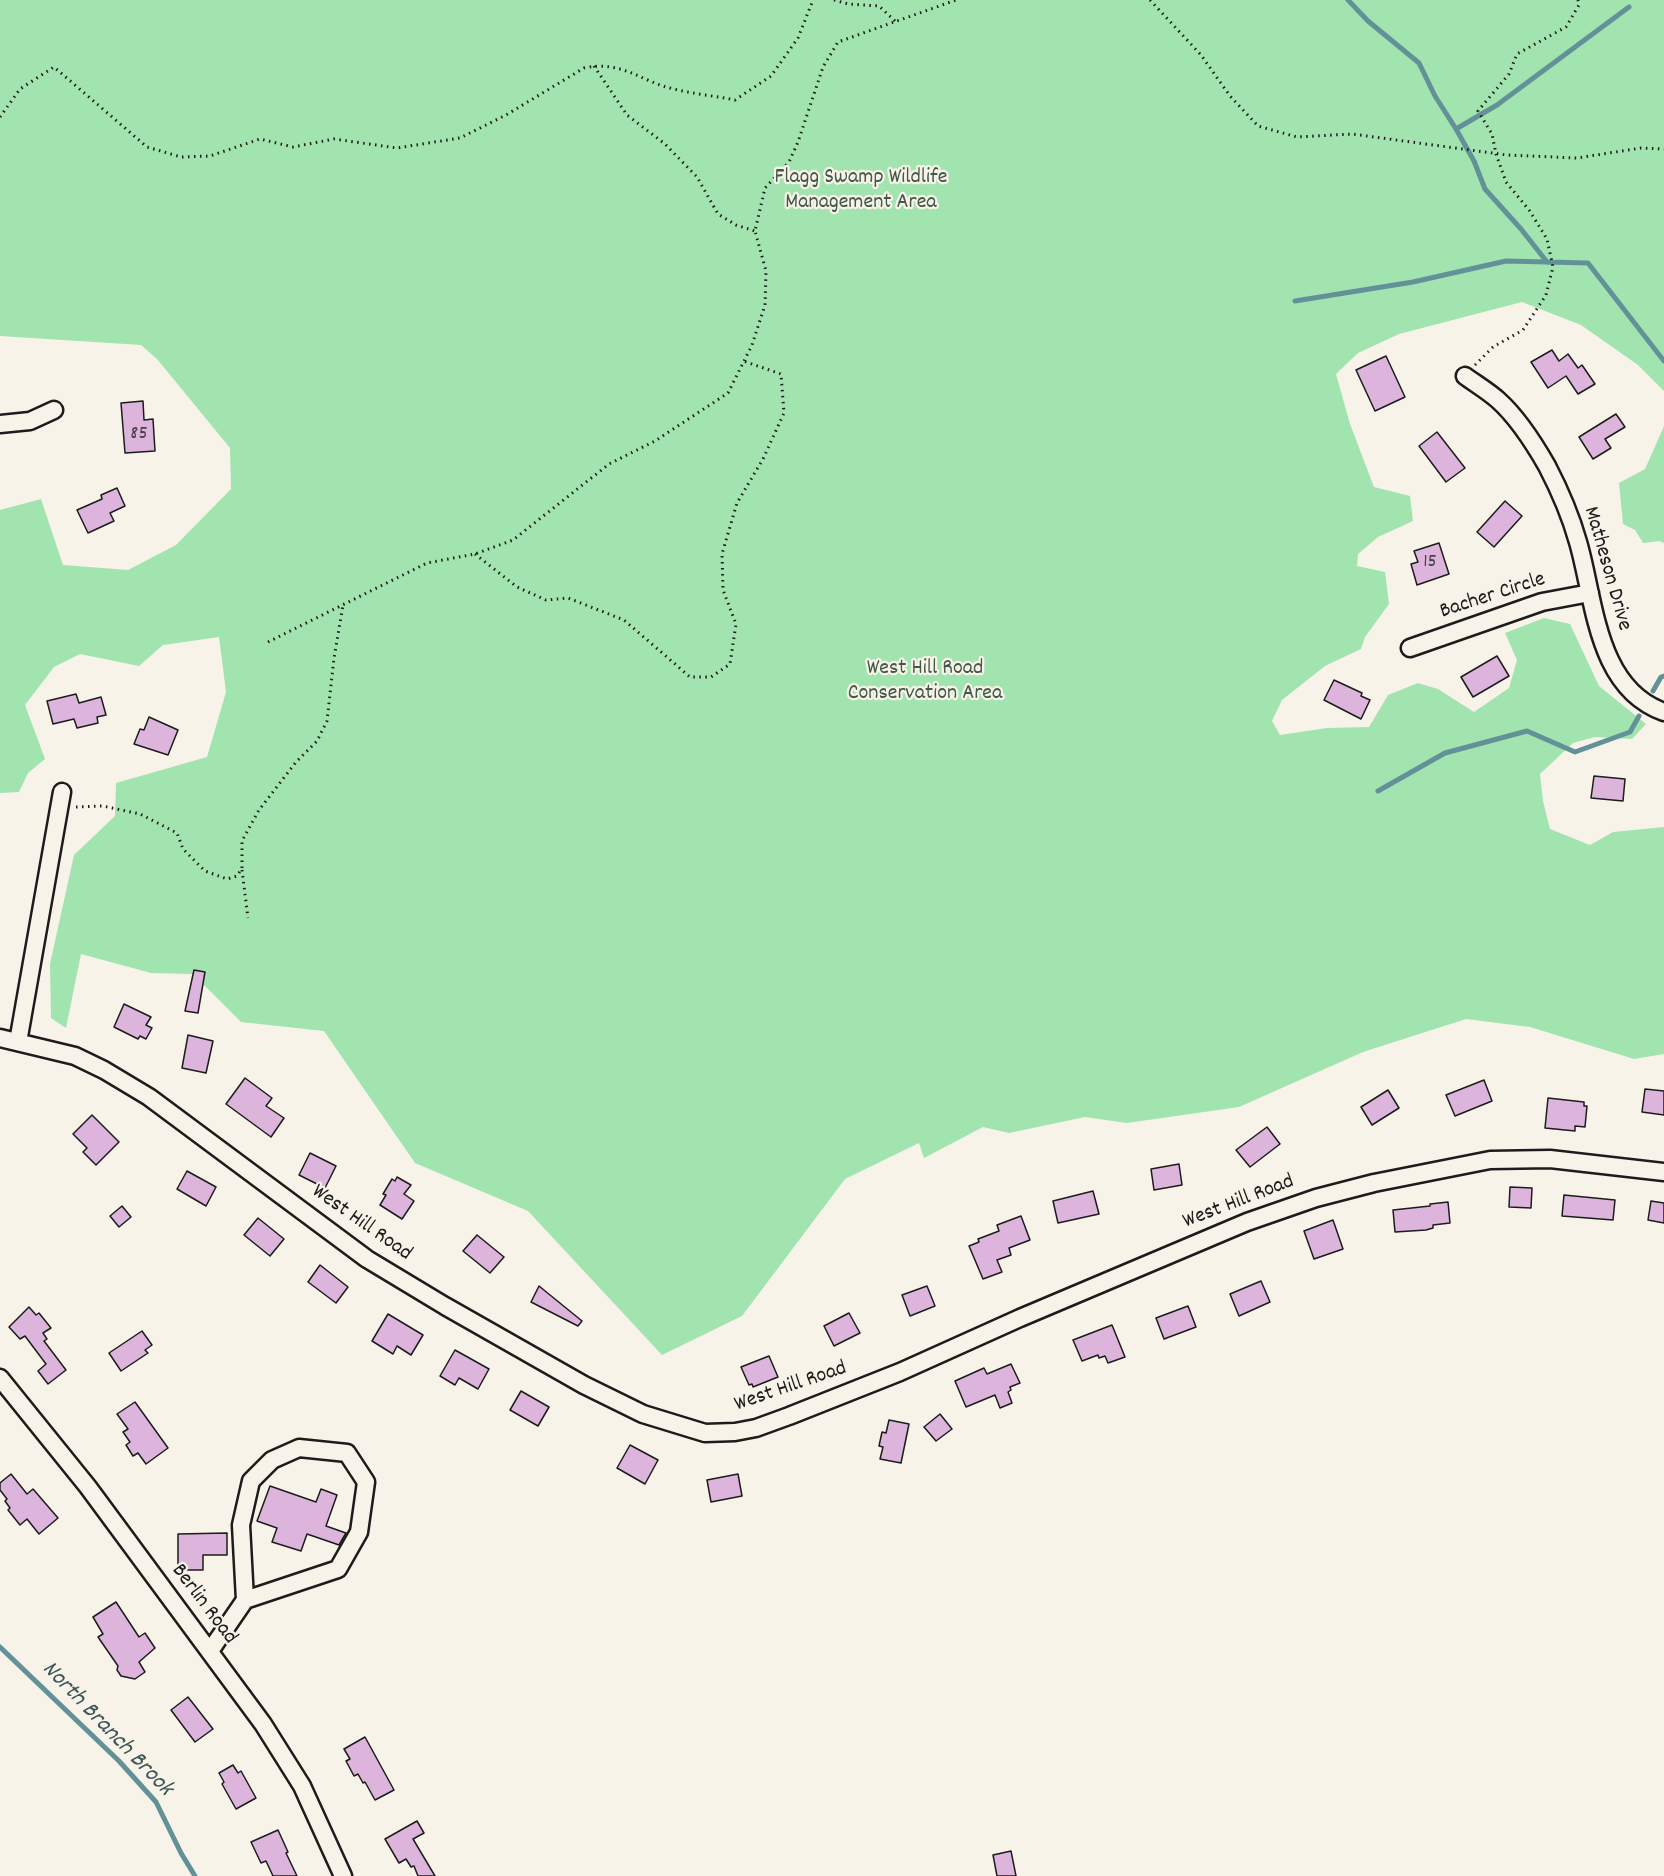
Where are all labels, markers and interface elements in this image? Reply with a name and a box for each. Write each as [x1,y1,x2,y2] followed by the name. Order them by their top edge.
[774,166,948,218] park label: Flagg Swamp Wildlife Management Area
[130,423,148,447] house number: 85
[1576,504,1636,634] street label: Matheson Drive
[1423,551,1437,575] house number: 15
[1437,568,1549,626] street label: Bacher Circle
[848,657,1002,708] park label: West Hill Road Conservation Area
[1180,1170,1298,1236] street label: West Hill Road
[306,1180,416,1268] street label: West Hill Road
[732,1357,850,1419] street label: West Hill Road
[164,1560,242,1650] street label: Berlin Road
[34,1656,178,1804] water label: North Branch Brook

